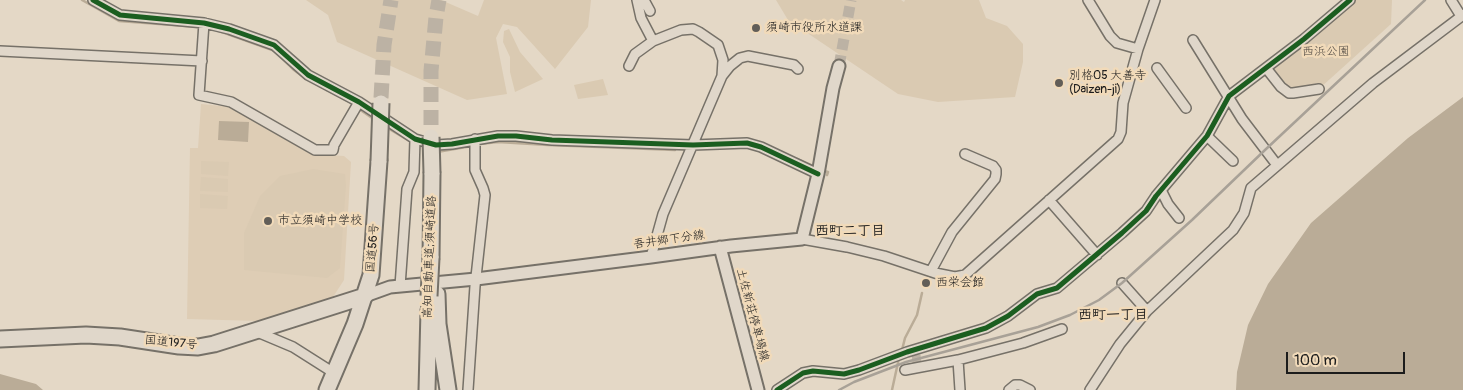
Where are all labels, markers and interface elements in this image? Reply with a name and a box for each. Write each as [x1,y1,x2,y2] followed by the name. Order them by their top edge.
[766,21,862,35] place label: 須崎市役所水道課
[750,22,762,34] marker: 須崎市役所水道課
[1302,45,1350,59] park label: 西浜公園
[1069,69,1146,97] place label: 別格05 大善寺 (Daizen-ji)
[1053,77,1065,89] marker: 別格05 大善寺 (Daizen-ji)
[421,195,439,319] street label: 高知自動車道;須崎道路
[278,214,362,228] place label: 市立須崎中学校
[262,215,274,227] marker: 市立須崎中学校
[364,223,382,273] street label: 国道56号
[815,223,885,239] district label: 西町二丁目
[632,228,706,252] street label: 吾井郷下分線
[733,267,771,363] street label: 土佐新荘停車場線
[936,276,984,290] place label: 西栄会館
[920,277,932,289] marker: 西栄会館
[1078,307,1148,323] district label: 西町一丁目
[144,333,198,353] street label: 国道197号
[1288,342,1407,374] scale bar
[1294,351,1337,370] text: 100 m

